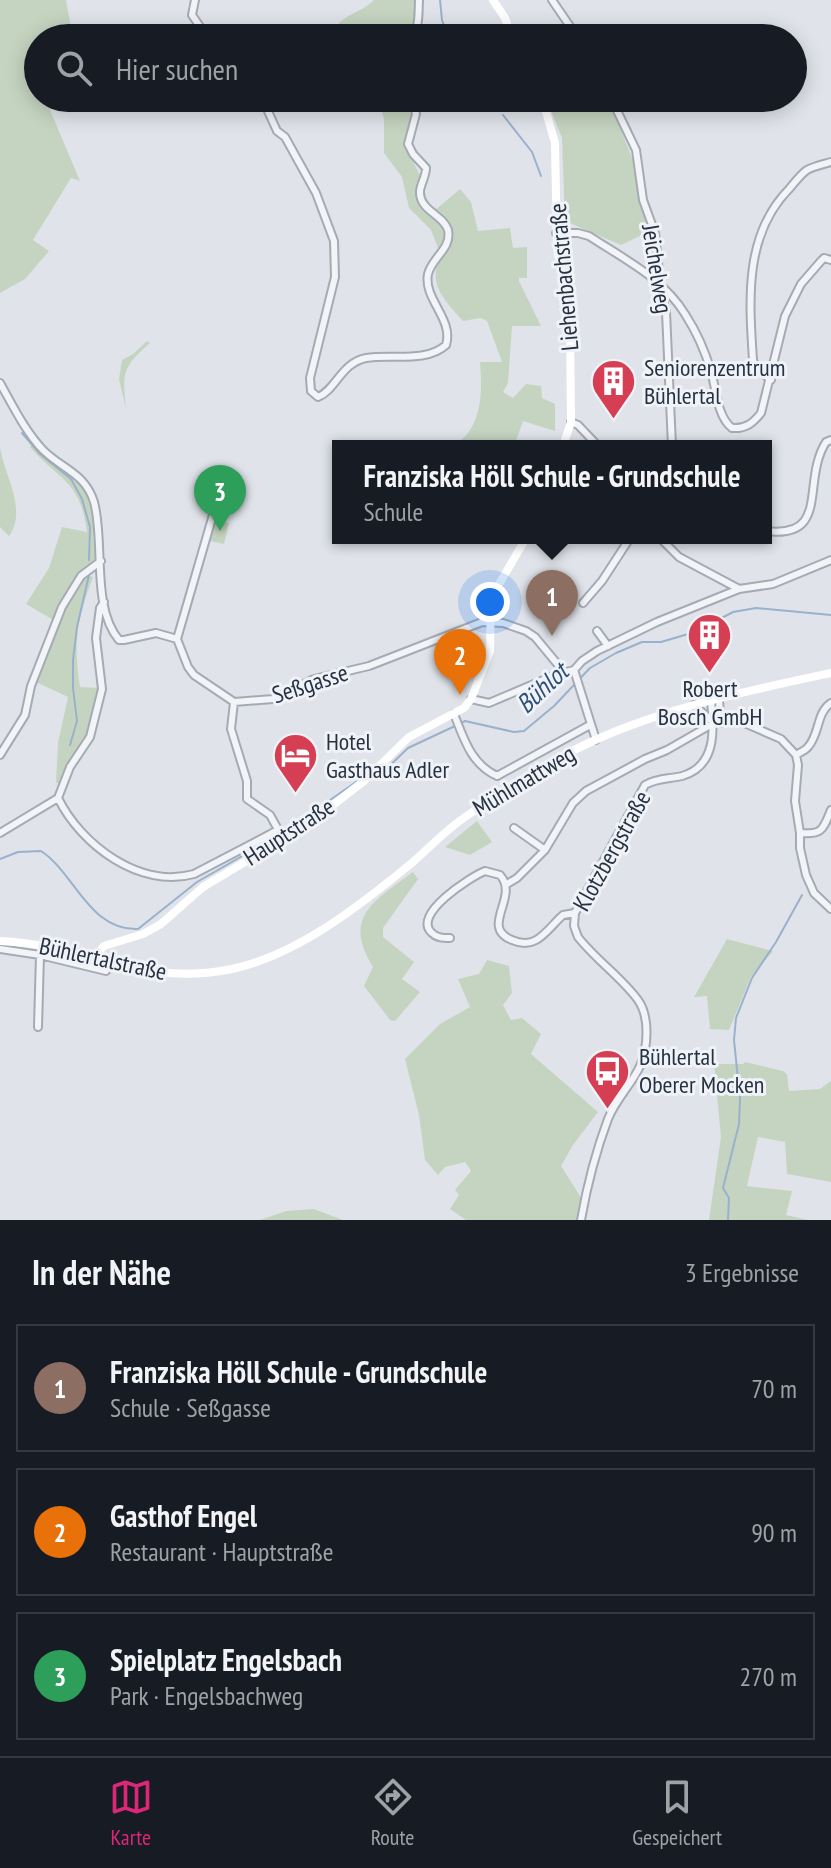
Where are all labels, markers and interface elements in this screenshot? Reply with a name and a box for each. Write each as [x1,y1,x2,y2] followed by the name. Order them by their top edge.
[24,24,807,112] search box
[52,46,96,90] icon: search
[116,49,238,88] text: Hier suchen
[542,202,585,352] street label: Liehenbachstraße
[635,221,680,316] street label: Jeichelweg
[644,352,785,411] place label: Seniorenzentrum Bühlertal
[589,358,637,421] building icon: Seniorenzentrum Bühlertal
[332,440,772,544] popup
[363,456,741,495] text: Franziska Höll Schule - Grundschule
[194,465,246,531] pin: 3
[363,495,423,528] text: Schule
[526,570,578,636] pin: 1
[470,582,510,622] your location
[686,611,734,674] building icon: Robert Bosch GmbH
[434,629,486,695] pin: 2
[509,653,577,720] water label: Bühlot
[268,657,352,710] street label: Seßgasse
[658,673,762,732] place label: Robert Bosch GmbH
[326,726,449,785] place label: Hotel Gasthaus Adler
[271,732,319,795] hotel icon: Hotel Gasthaus Adler
[467,738,581,823] street label: Mühlmattweg
[566,785,657,916] street label: Klotzbergstraße
[237,791,340,872] street label: Hauptstraße
[37,930,170,987] street label: Bühlertalstraße
[639,1041,764,1100] place label: Bühlertal Oberer Mocken
[584,1047,632,1110] bus stop icon: Bühlertal Oberer Mocken
[32,1250,171,1294] text: In der Nähe
[685,1256,799,1289] text: 3 Ergebnisse
[110,1352,487,1391] text: Franziska Höll Schule - Grundschule
[54,1372,66,1405] text: 1
[751,1372,797,1405] text: 70 m
[110,1391,271,1424] text: Schule · Seßgasse
[110,1496,257,1535] text: Gasthof Engel
[54,1516,66,1549] text: 2
[751,1516,797,1549] text: 90 m
[110,1535,333,1568] text: Restaurant · Hauptstraße
[110,1640,342,1679] text: Spielplatz Engelsbach
[54,1660,66,1693] text: 3
[739,1660,797,1693] text: 270 m
[110,1679,303,1712] text: Park · Engelsbachweg
[109,1775,153,1851] tab: Karte
[371,1775,415,1851] tab: Route
[632,1775,722,1851] tab: Gespeichert

